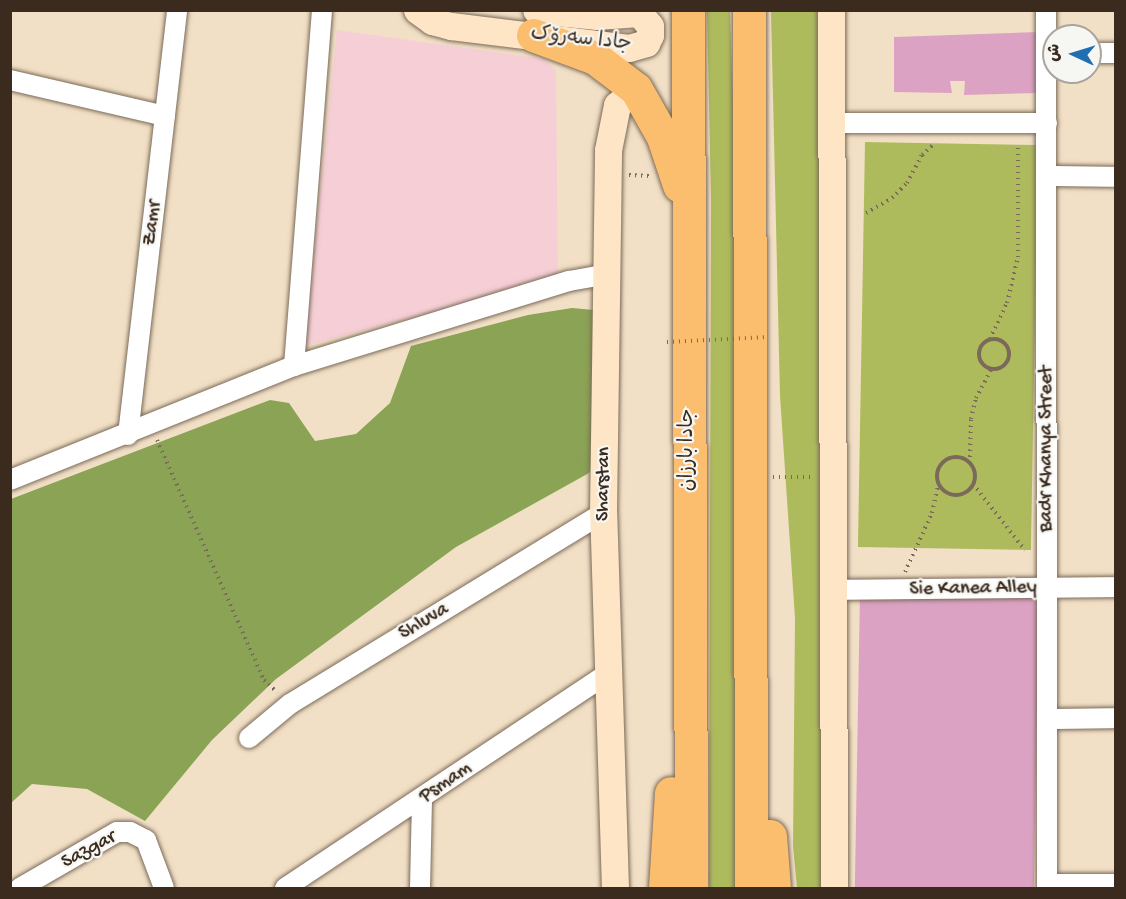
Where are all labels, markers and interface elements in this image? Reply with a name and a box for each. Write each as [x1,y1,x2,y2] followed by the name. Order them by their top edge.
[529,23,633,57] street label: جادا سەرۆک
[1042,24,1102,84] north arrow
[1045,43,1066,62] text: ش
[138,199,168,247] street label: Zamr
[1035,366,1059,532] street label: Badr Khanya Street
[676,409,700,491] street label: جادا بارزان
[591,447,617,521] street label: Sharstan
[909,576,1037,602] street label: Sie Kanea Alley
[395,598,453,646] street label: Shluva
[415,757,477,809] street label: Psmam
[57,826,121,874] street label: Sazgar

